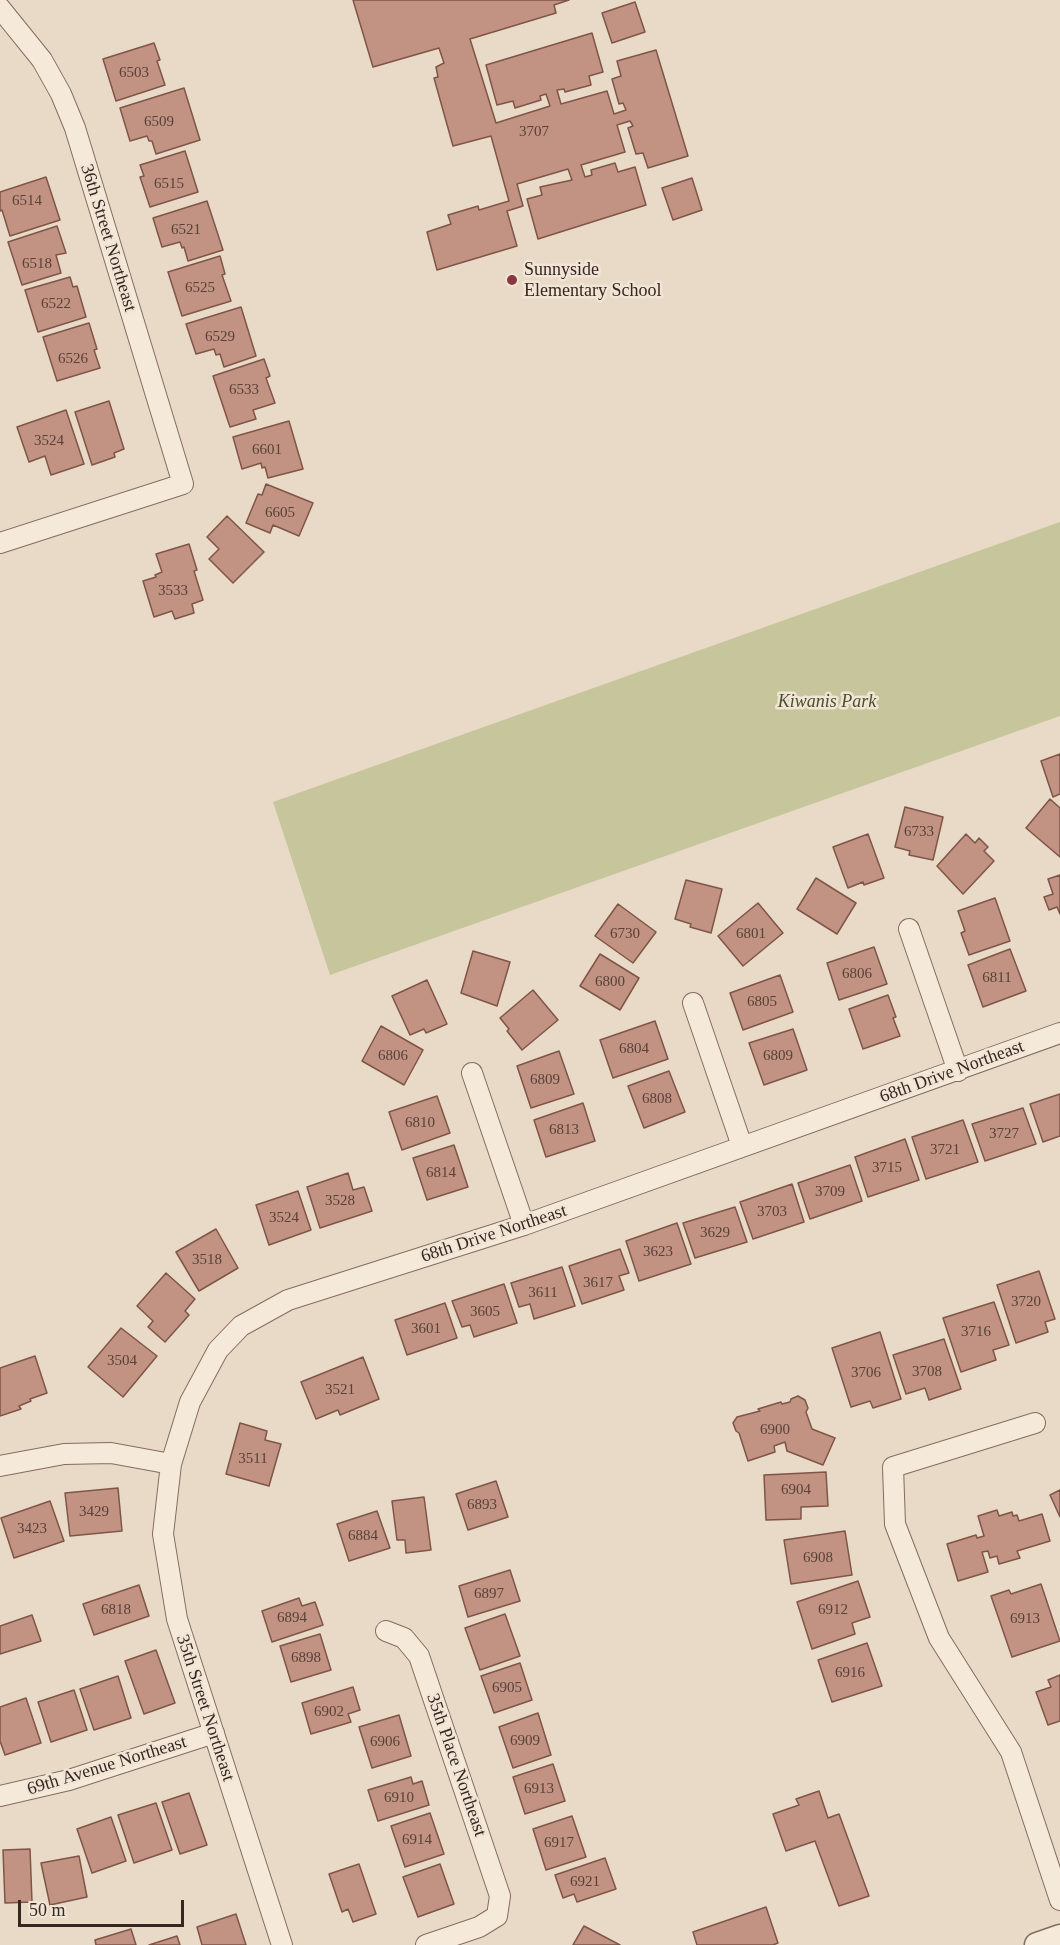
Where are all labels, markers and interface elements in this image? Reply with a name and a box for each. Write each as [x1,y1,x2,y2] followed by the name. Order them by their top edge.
[119,64,149,82] house number: 6503
[144,113,174,131] house number: 6509
[519,123,549,141] house number: 3707
[75,162,141,314] street label: 36th Street Northeast
[154,175,184,193] house number: 6515
[12,192,42,210] house number: 6514
[171,221,201,239] house number: 6521
[22,255,52,273] house number: 6518
[524,259,661,302] place label: Sunnyside Elementary School
[505,273,519,287] marker: Sunnyside Elementary School
[185,279,215,297] house number: 6525
[41,295,71,313] house number: 6522
[205,328,235,346] house number: 6529
[58,350,88,368] house number: 6526
[229,381,259,399] house number: 6533
[34,432,64,450] house number: 3524
[252,441,282,459] house number: 6601
[265,504,295,522] house number: 6605
[158,582,188,600] house number: 3533
[778,691,876,713] park label: Kiwanis Park
[904,823,934,841] house number: 6733
[610,925,640,943] house number: 6730
[736,925,766,943] house number: 6801
[842,965,872,983] house number: 6806
[982,969,1012,987] house number: 6811
[595,973,625,991] house number: 6800
[747,993,777,1011] house number: 6805
[877,1036,1027,1108] street label: 68th Drive Northeast
[619,1040,649,1058] house number: 6804
[378,1047,408,1065] house number: 6806
[763,1047,793,1065] house number: 6809
[530,1071,560,1089] house number: 6809
[642,1090,672,1108] house number: 6808
[405,1114,435,1132] house number: 6810
[549,1121,579,1139] house number: 6813
[989,1125,1019,1143] house number: 3727
[930,1141,960,1159] house number: 3721
[872,1159,902,1177] house number: 3715
[426,1164,456,1182] house number: 6814
[815,1183,845,1201] house number: 3709
[325,1192,355,1210] house number: 3528
[418,1200,570,1268] street label: 68th Drive Northeast
[757,1203,787,1221] house number: 3703
[269,1209,299,1227] house number: 3524
[700,1224,730,1242] house number: 3629
[643,1243,673,1261] house number: 3623
[192,1251,222,1269] house number: 3518
[583,1274,613,1292] house number: 3617
[528,1284,558,1302] house number: 3611
[1011,1293,1041,1311] house number: 3720
[470,1303,500,1321] house number: 3605
[411,1320,441,1338] house number: 3601
[961,1323,991,1341] house number: 3716
[107,1352,137,1370] house number: 3504
[912,1363,942,1381] house number: 3708
[851,1364,881,1382] house number: 3706
[325,1381,355,1399] house number: 3521
[760,1421,790,1439] house number: 6900
[238,1450,268,1468] house number: 3511
[781,1481,811,1499] house number: 6904
[467,1496,497,1514] house number: 6893
[79,1503,109,1521] house number: 3429
[17,1520,47,1538] house number: 3423
[348,1527,378,1545] house number: 6884
[803,1549,833,1567] house number: 6908
[474,1585,504,1603] house number: 6897
[101,1601,131,1619] house number: 6818
[818,1601,848,1619] house number: 6912
[277,1609,307,1627] house number: 6894
[1010,1610,1040,1628] house number: 6913
[171,1632,239,1784] street label: 35th Street Northeast
[291,1649,321,1667] house number: 6898
[835,1664,865,1682] house number: 6916
[492,1679,522,1697] house number: 6905
[421,1691,491,1839] street label: 35th Place Northeast
[314,1703,344,1721] house number: 6902
[25,1731,189,1801] street label: 69th Avenue Northeast
[510,1732,540,1750] house number: 6909
[370,1733,400,1751] house number: 6906
[524,1780,554,1798] house number: 6913
[384,1789,414,1807] house number: 6910
[402,1831,432,1849] house number: 6914
[544,1834,574,1852] house number: 6917
[570,1873,600,1891] house number: 6921
[21,1888,188,1926] scale bar
[29,1900,66,1920] text: 50 m

